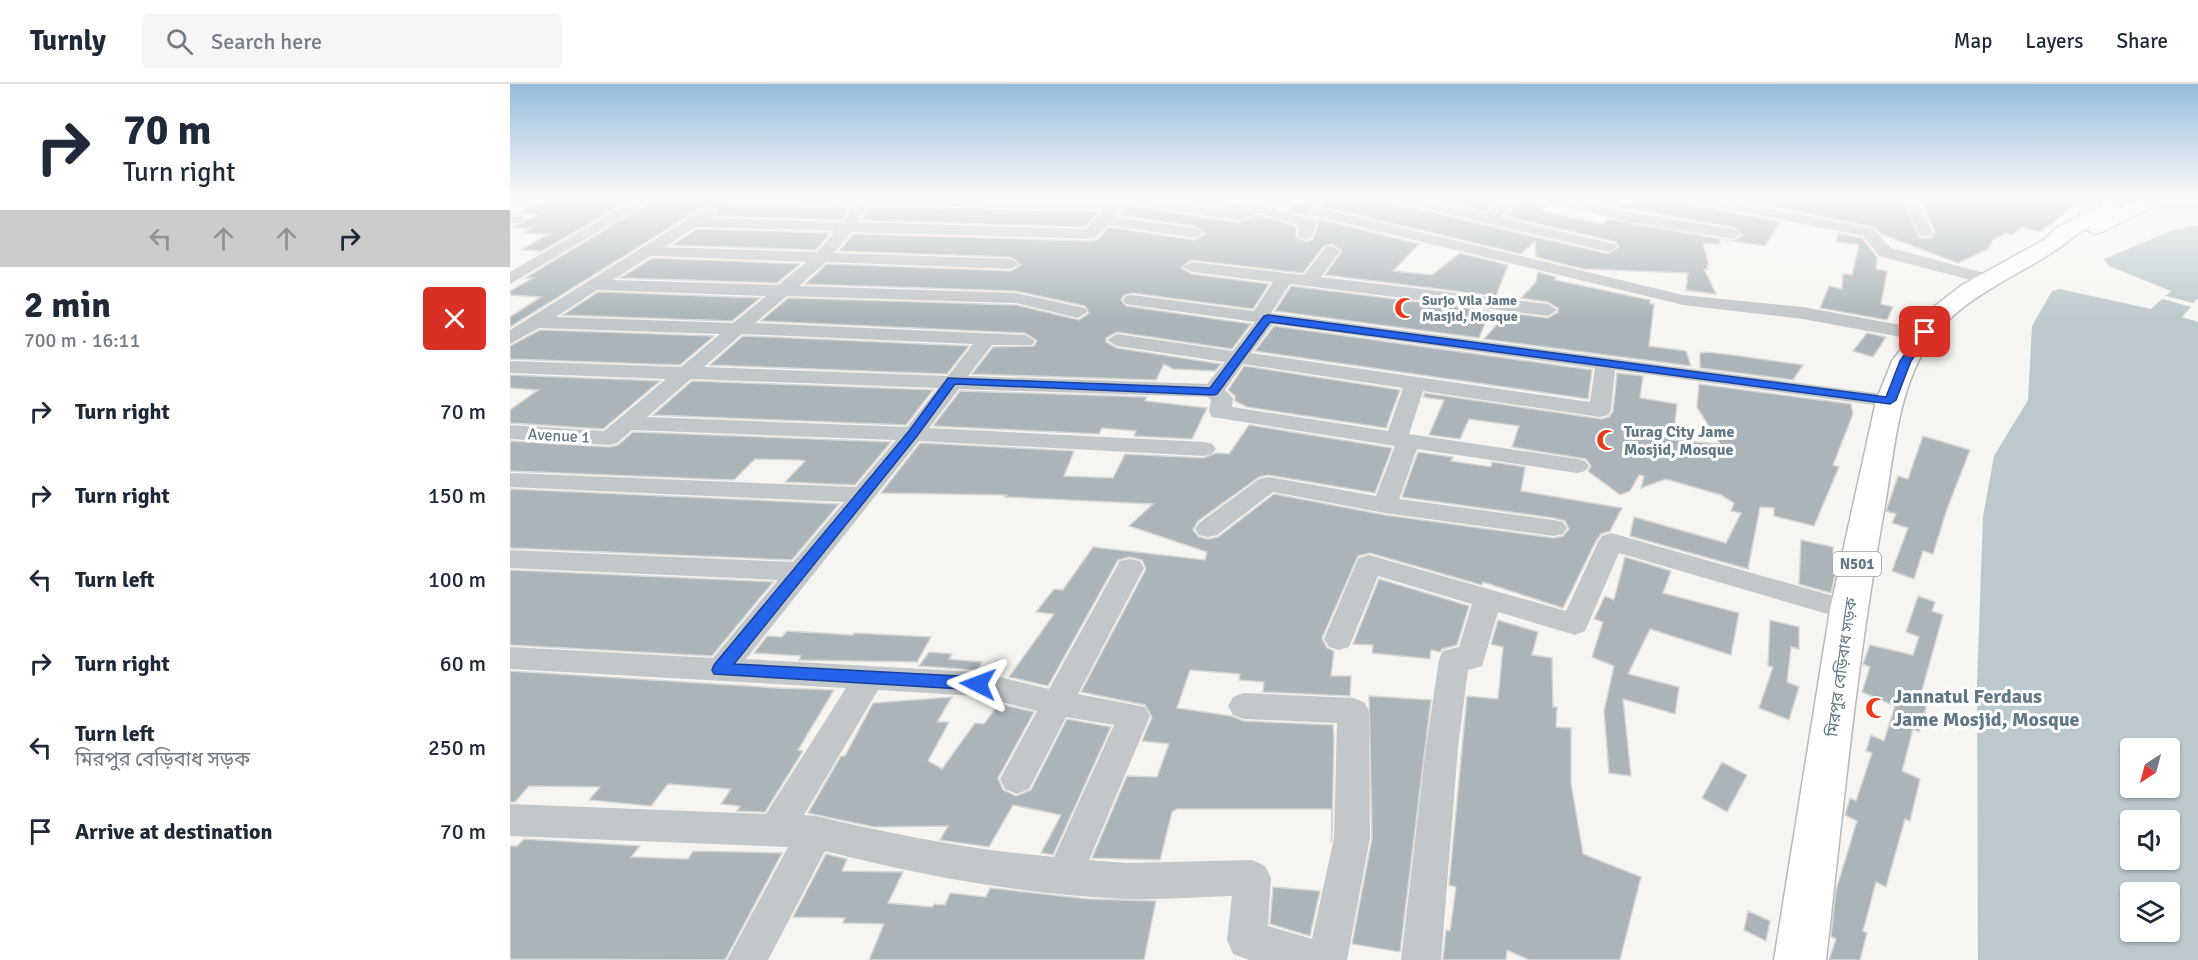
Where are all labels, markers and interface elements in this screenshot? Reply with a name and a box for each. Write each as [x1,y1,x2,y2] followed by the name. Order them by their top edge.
[142,14,562,68] search box
[30,24,106,58] text: Turnly
[163,25,196,58] icon: search
[211,28,322,55] text: Search here
[1954,28,1992,54] text: Map
[2025,28,2083,54] text: Layers
[2116,28,2168,54] text: Share
[123,105,212,156] text: 70 m
[24,108,102,186] icon: right
[123,156,236,189] text: Turn right
[144,222,177,255] icon: left
[207,222,240,255] icon: ahead
[270,222,303,255] icon: ahead
[333,222,366,255] icon: right
[24,283,111,328] text: 2 min
[423,287,486,350] button: close
[1422,292,1518,325] place label: Surjo Vila Jame Masjid, Mosque
[1393,296,1417,320] mosque icon: Surjo Vila Jame Masjid, Mosque
[1899,306,1950,357] pin
[1908,315,1941,348] icon: arrive
[24,328,140,353] text: 700 m · 16:11
[24,395,57,428] icon: right
[75,398,170,425] text: Turn right
[440,398,486,425] text: 70 m
[1624,422,1734,460] place label: Turag City Jame Mosjid, Mosque
[527,424,591,448] street label: Avenue 1
[1595,428,1619,452] mosque icon: Turag City Jame Mosjid, Mosque
[24,479,57,512] icon: right
[75,482,170,509] text: Turn right
[428,482,486,509] text: 150 m
[1833,552,1881,576] road number: N501
[24,563,57,596] icon: left
[75,566,155,593] text: Turn left
[428,566,486,593] text: 100 m
[1822,595,1862,739] street label: মিরপুর বেড়িবাধ সড়ক
[24,647,57,680] icon: right
[75,650,170,677] text: Turn right
[440,650,486,677] text: 60 m
[946,652,1010,716] position arrow
[1893,684,2080,732] place label: Jannatul Ferdaus Jame Mosjid, Mosque
[1864,696,1888,720] mosque icon: Jannatul Ferdaus Jame Mosjid, Mosque
[75,720,155,747] text: Turn left
[24,731,57,764] icon: left
[428,734,486,761] text: 250 m
[2120,738,2180,798] north arrow
[2120,738,2180,942] map controls
[75,747,250,772] text: মিরপুর বেড়িবাধ সড়ক
[2120,810,2180,870] button: sound
[24,815,57,848] icon: arrive
[75,818,272,845] text: Arrive at destination
[440,818,486,845] text: 70 m
[2120,882,2180,942] button: layers

